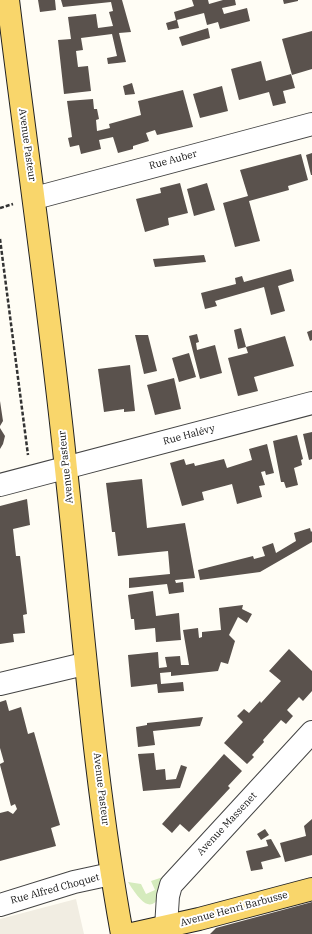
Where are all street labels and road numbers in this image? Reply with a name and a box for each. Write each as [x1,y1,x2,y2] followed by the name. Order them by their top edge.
[16,108,38,182] street label: Avenue Pasteur
[148,148,198,172] street label: Rue Auber
[162,422,216,448] street label: Rue Halévy
[56,430,76,504] street label: Avenue Pasteur
[91,752,111,826] street label: Avenue Pasteur
[195,790,259,858] street label: Avenue Massenet
[9,871,101,907] street label: Rue Alfred Choquet
[179,889,289,929] street label: Avenue Henri Barbusse

